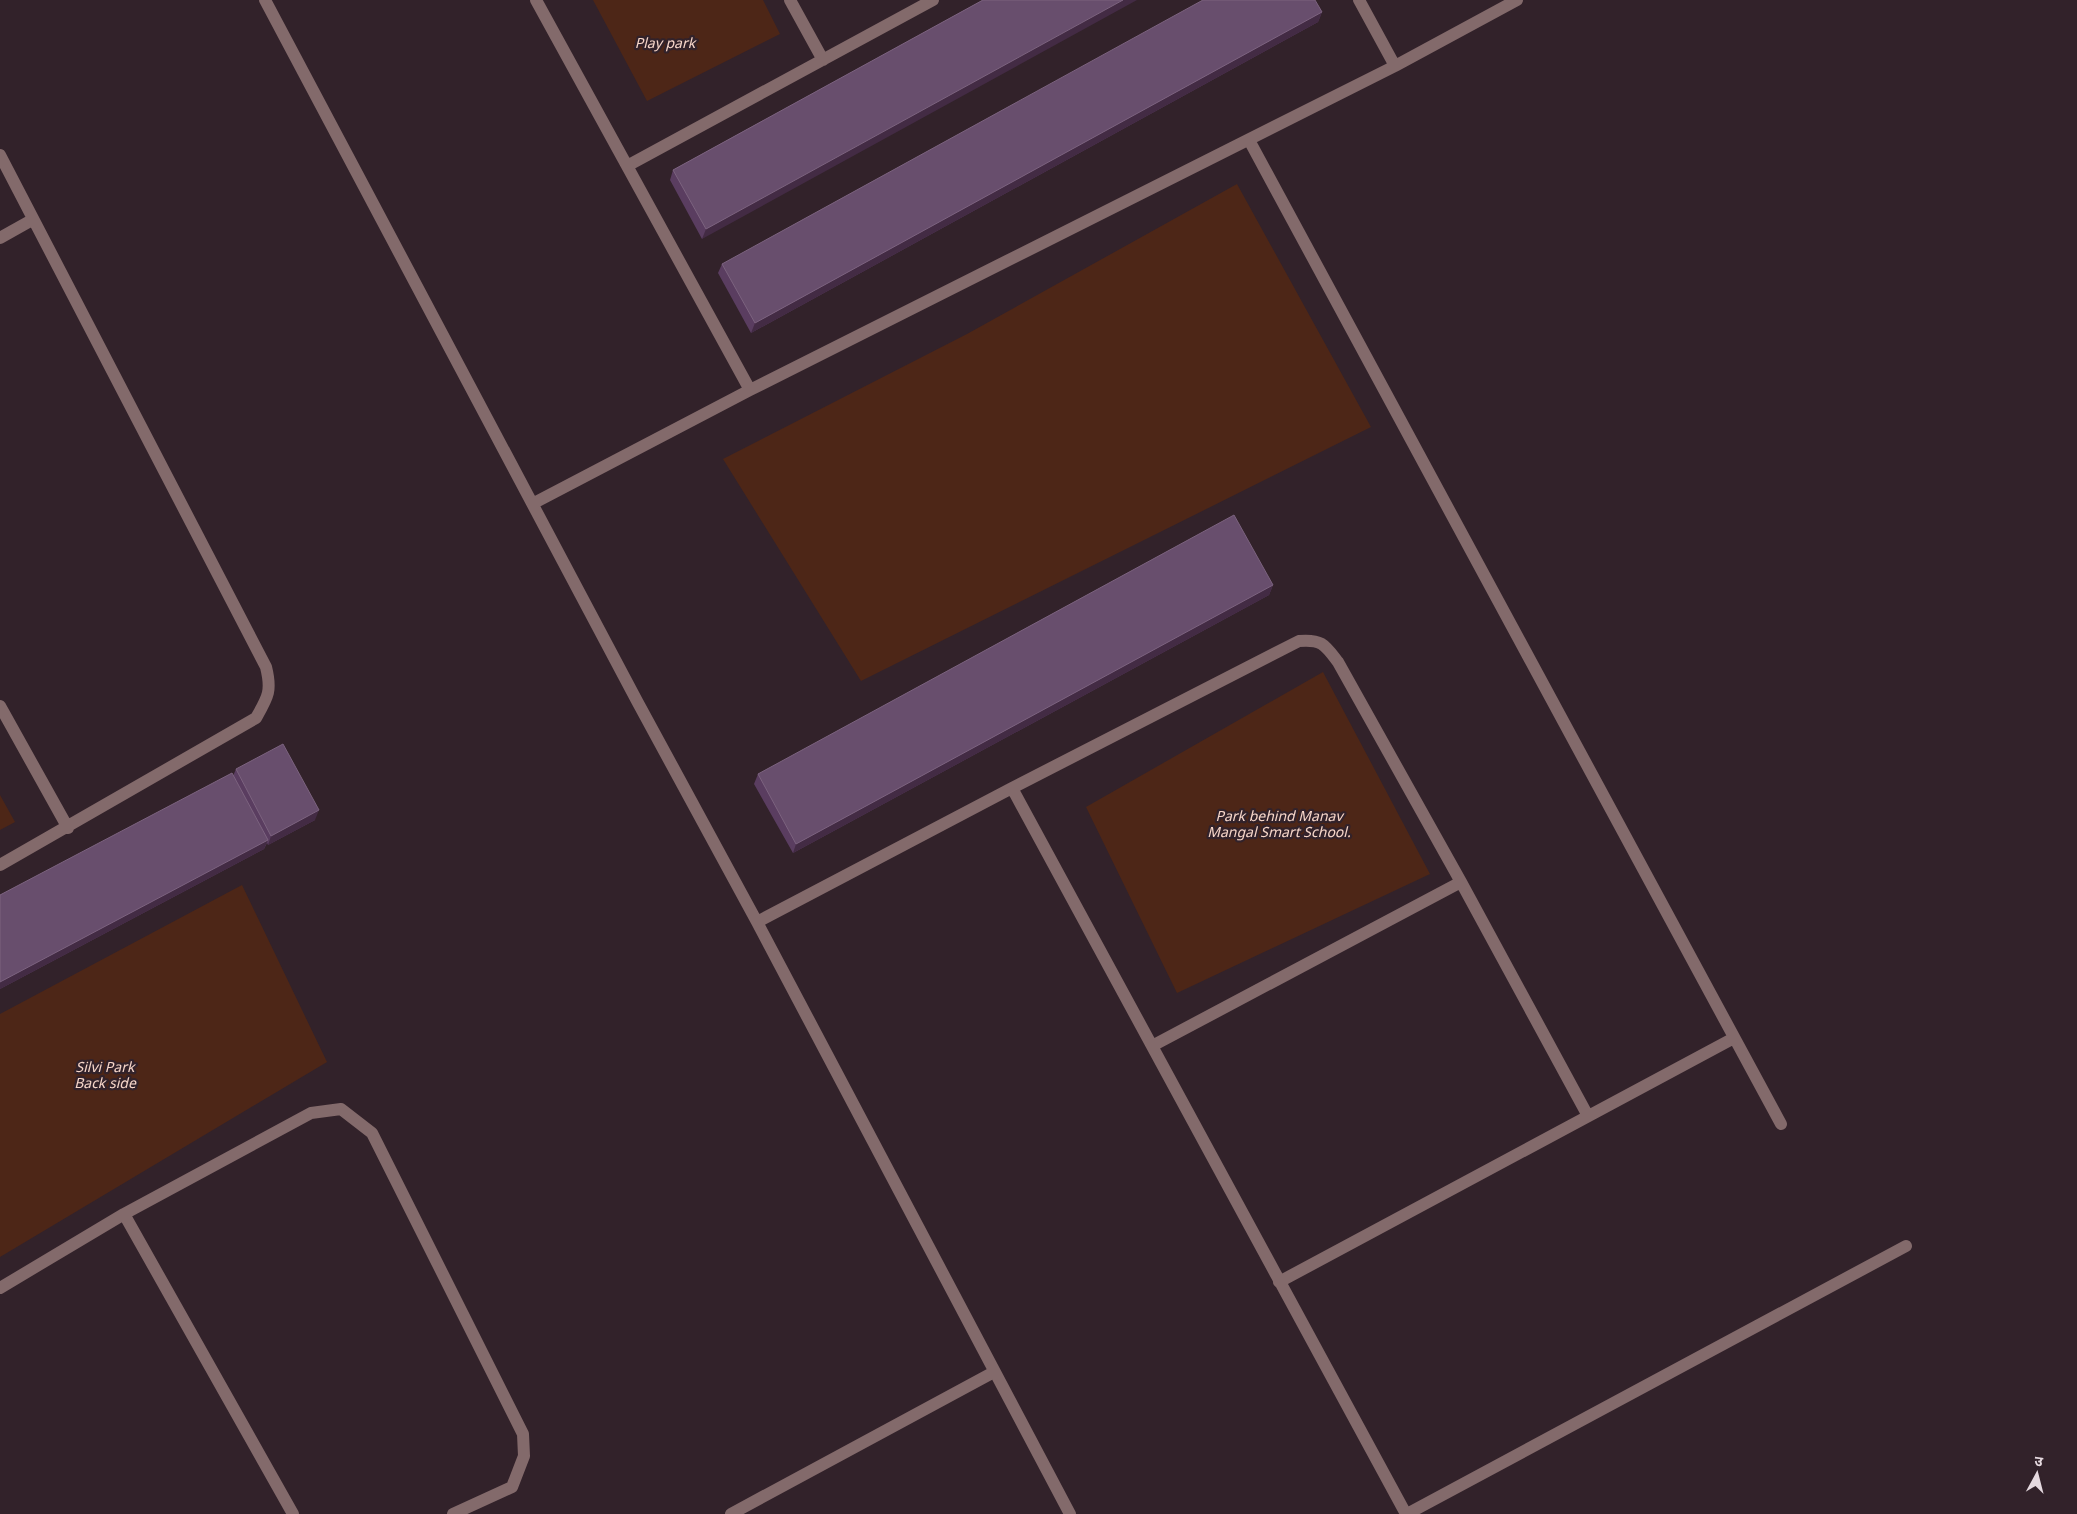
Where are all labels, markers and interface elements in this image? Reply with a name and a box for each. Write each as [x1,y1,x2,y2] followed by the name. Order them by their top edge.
[635,35,698,54] park label: Play park
[1207,808,1351,843] park label: Park behind Manav Mangal Smart School.
[74,1059,137,1094] park label: Silvi Park Back side
[2012,1449,2062,1499] north arrow
[2033,1453,2044,1473] text: उ

